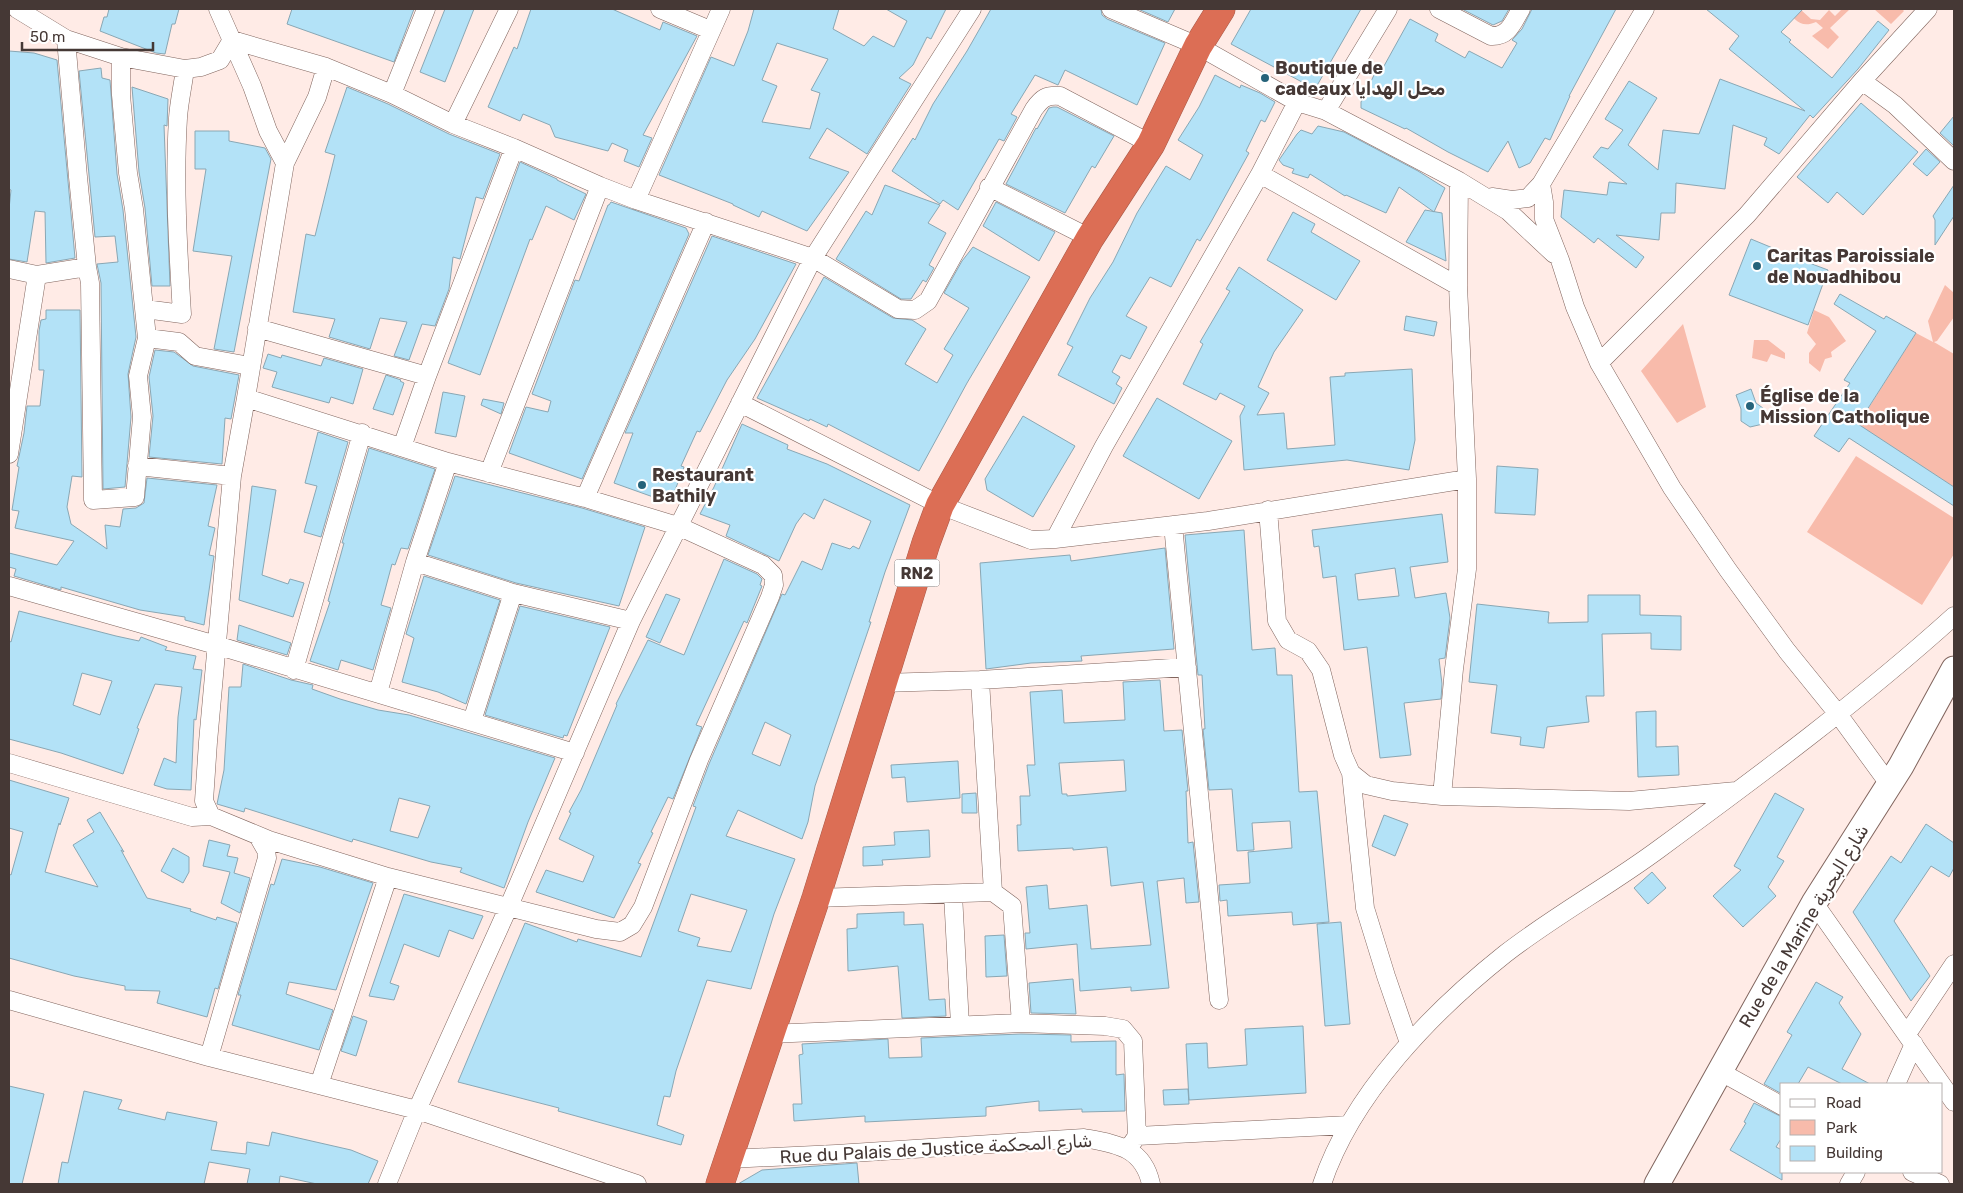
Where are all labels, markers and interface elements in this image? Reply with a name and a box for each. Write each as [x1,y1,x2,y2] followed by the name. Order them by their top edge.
[22,20,154,52] scale bar
[30,28,65,46] text: 50 m
[1275,57,1445,100] place label: Boutique de cadeaux محل الهدايا
[1259,72,1271,84] marker: Boutique de cadeaux محل الهدايا
[1767,245,1935,288] place label: Caritas Paroissiale de Nouadhibou
[1751,260,1763,272] marker: Caritas Paroissiale de Nouadhibou
[1760,385,1930,428] place label: Église de la Mission Catholique
[1744,400,1756,412] marker: Église de la Mission Catholique
[652,464,754,507] place label: Restaurant Bathily
[636,479,648,491] marker: Restaurant Bathily
[894,560,940,586] road number: RN2
[1735,820,1874,1032] street label: Rue de la Marine شارع البحرية
[1780,1083,1943,1173] legend
[1826,1094,1862,1112] text: Road
[1826,1119,1857,1137] text: Park
[779,1130,1093,1169] street label: Rue du Palais de Justice شارع المحكمة
[1826,1144,1883,1162] text: Building

